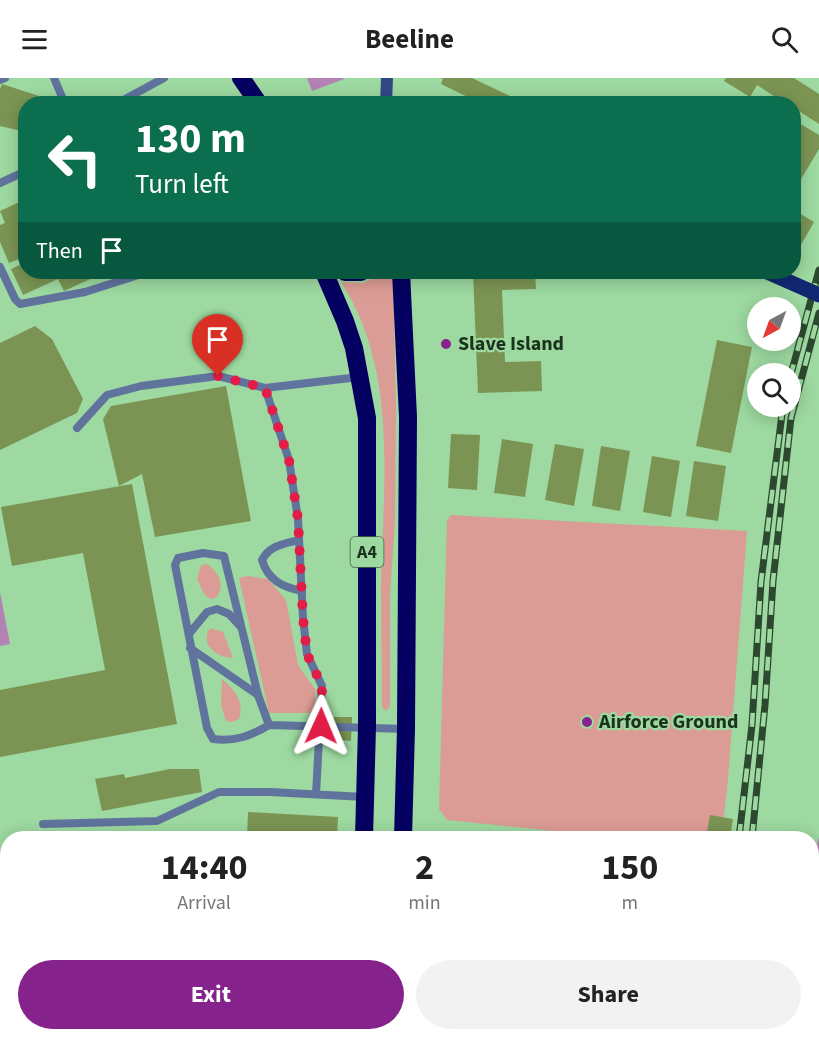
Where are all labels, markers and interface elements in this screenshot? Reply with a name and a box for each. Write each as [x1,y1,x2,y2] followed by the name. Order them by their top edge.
[365,20,454,59] text: Beeline
[18,23,51,56] icon: menu
[768,23,801,56] icon: search
[135,109,246,169] text: 130 m
[36,120,114,198] icon: left
[135,165,229,204] text: Turn left
[95,234,128,267] icon: arrive
[36,235,83,267] text: Then
[747,297,801,351] north arrow
[747,297,801,417] map controls
[192,314,243,376] pin
[201,323,234,356] icon: arrive
[458,330,564,358] place label: Slave Island
[439,337,453,351] marker: Slave Island
[747,363,801,417] button: search
[350,537,384,567] road number: A4
[289,694,353,758] position arrow
[598,708,738,736] place label: Airforce Ground
[580,715,594,729] marker: Airforce Ground
[161,842,248,893] text: 14:40
[415,842,434,893] text: 2
[601,842,658,893] text: 150
[177,889,231,917] text: Arrival
[408,889,441,917] text: min
[621,889,638,917] text: m
[18,960,404,1029] button: Exit
[416,960,801,1029] button: Share

